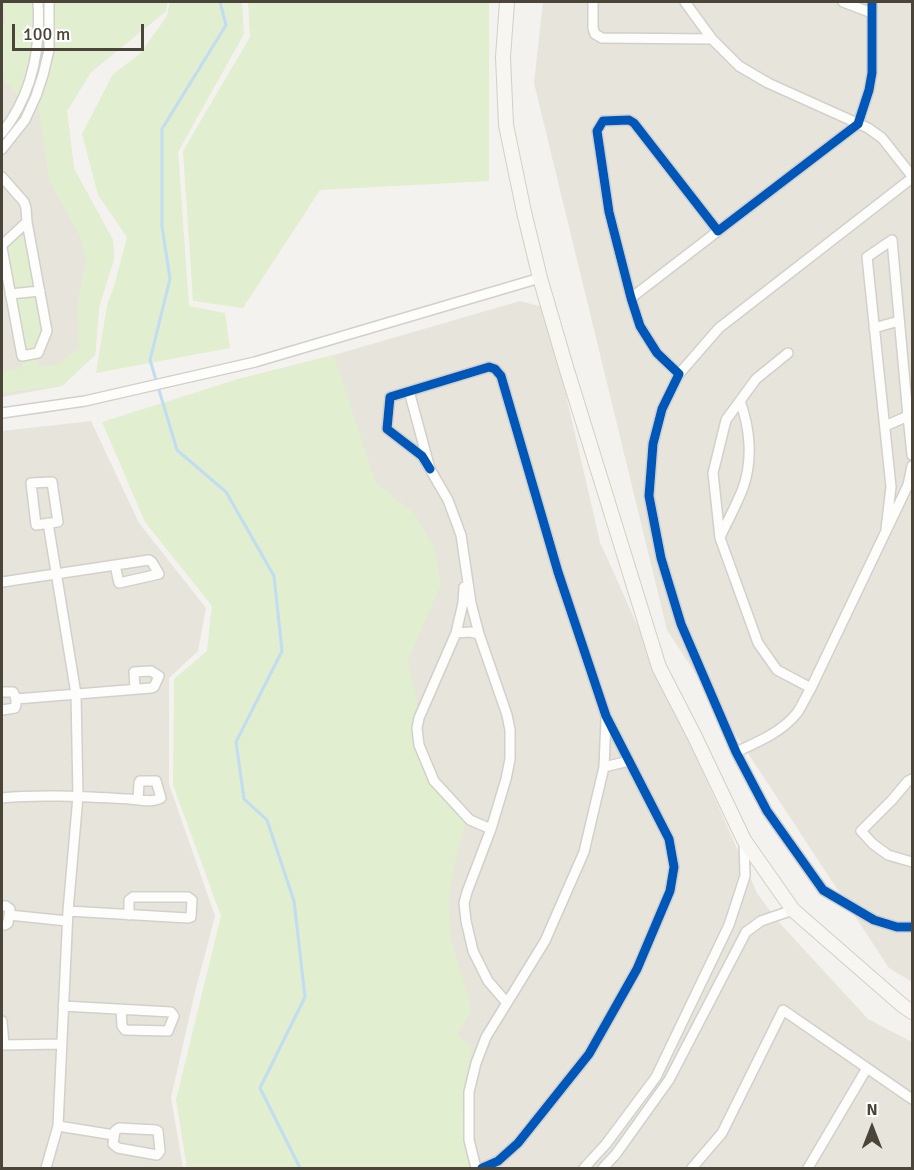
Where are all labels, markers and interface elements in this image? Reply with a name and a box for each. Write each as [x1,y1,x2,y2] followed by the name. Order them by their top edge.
[15,12,147,50] scale bar
[23,23,70,45] text: 100 m
[842,1098,902,1158] north arrow
[866,1100,878,1120] text: N

